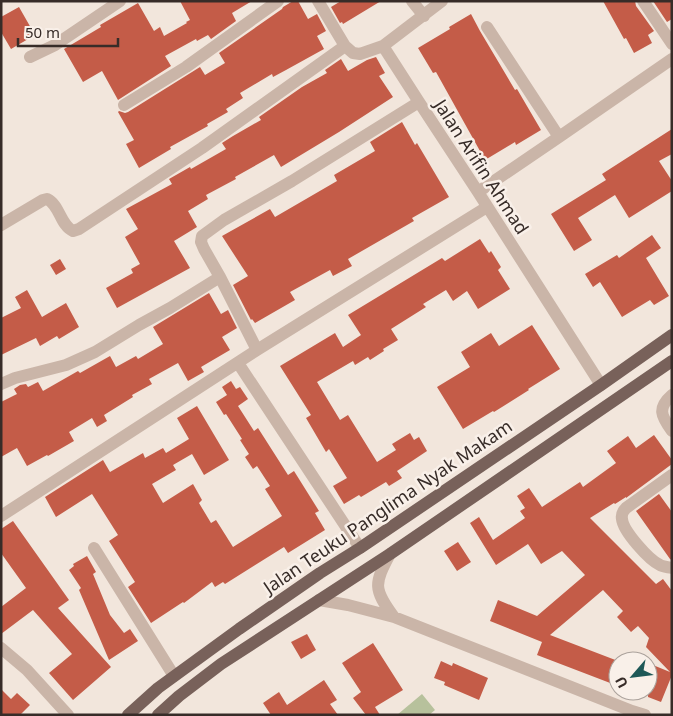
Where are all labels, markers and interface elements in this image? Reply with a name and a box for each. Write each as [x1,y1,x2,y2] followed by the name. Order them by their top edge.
[18,15,118,47] scale bar
[25,22,60,42] text: 50 m
[428,93,534,239] street label: Jalan Arifin Ahmad
[257,414,517,600] street label: Jalan Teuku Panglima Nyak Makam
[608,651,658,701] north arrow
[610,673,632,691] text: U

